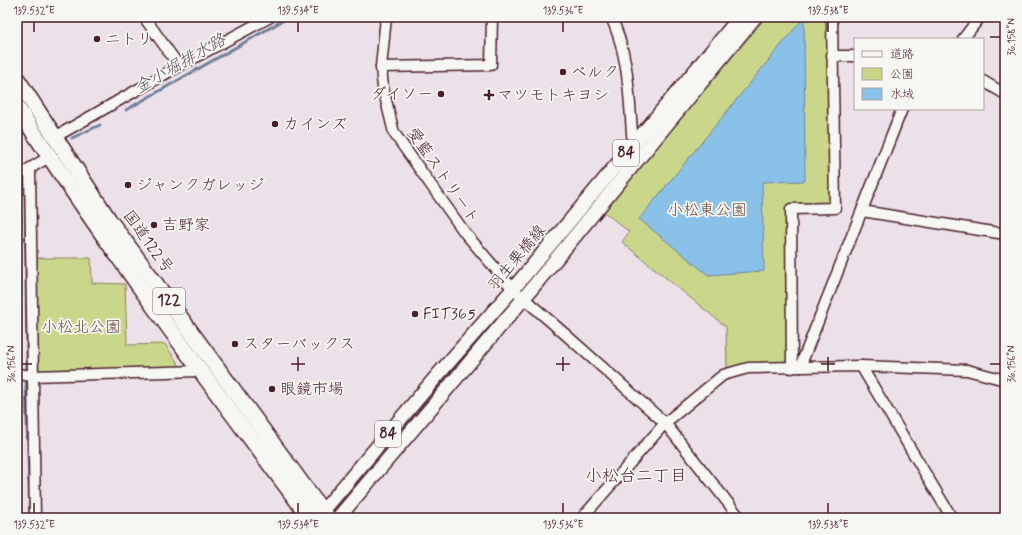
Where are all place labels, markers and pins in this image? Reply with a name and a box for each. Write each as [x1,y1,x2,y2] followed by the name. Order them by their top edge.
[105,29,153,50] place label: ニトリ
[92,34,102,44] marker: ニトリ
[571,62,619,83] place label: ベルク
[558,67,568,77] marker: ベルク
[371,84,433,105] place label: ダイソー
[497,85,609,106] place label: マツモトキヨシ
[436,89,446,99] marker: ダイソー
[484,90,494,100] marker: マツモトキヨシ
[283,114,347,135] place label: カインズ
[270,119,280,129] marker: カインズ
[136,175,264,196] place label: ジャンクガレッジ
[123,180,133,190] marker: ジャンクガレッジ
[162,215,210,236] place label: 吉野家
[149,220,159,230] marker: 吉野家
[423,304,476,325] place label: FIT365
[410,309,420,319] marker: FIT365
[243,334,355,355] place label: スターバックス
[230,339,240,349] marker: スターバックス
[280,379,344,400] place label: 眼鏡市場
[267,384,277,394] marker: 眼鏡市場

